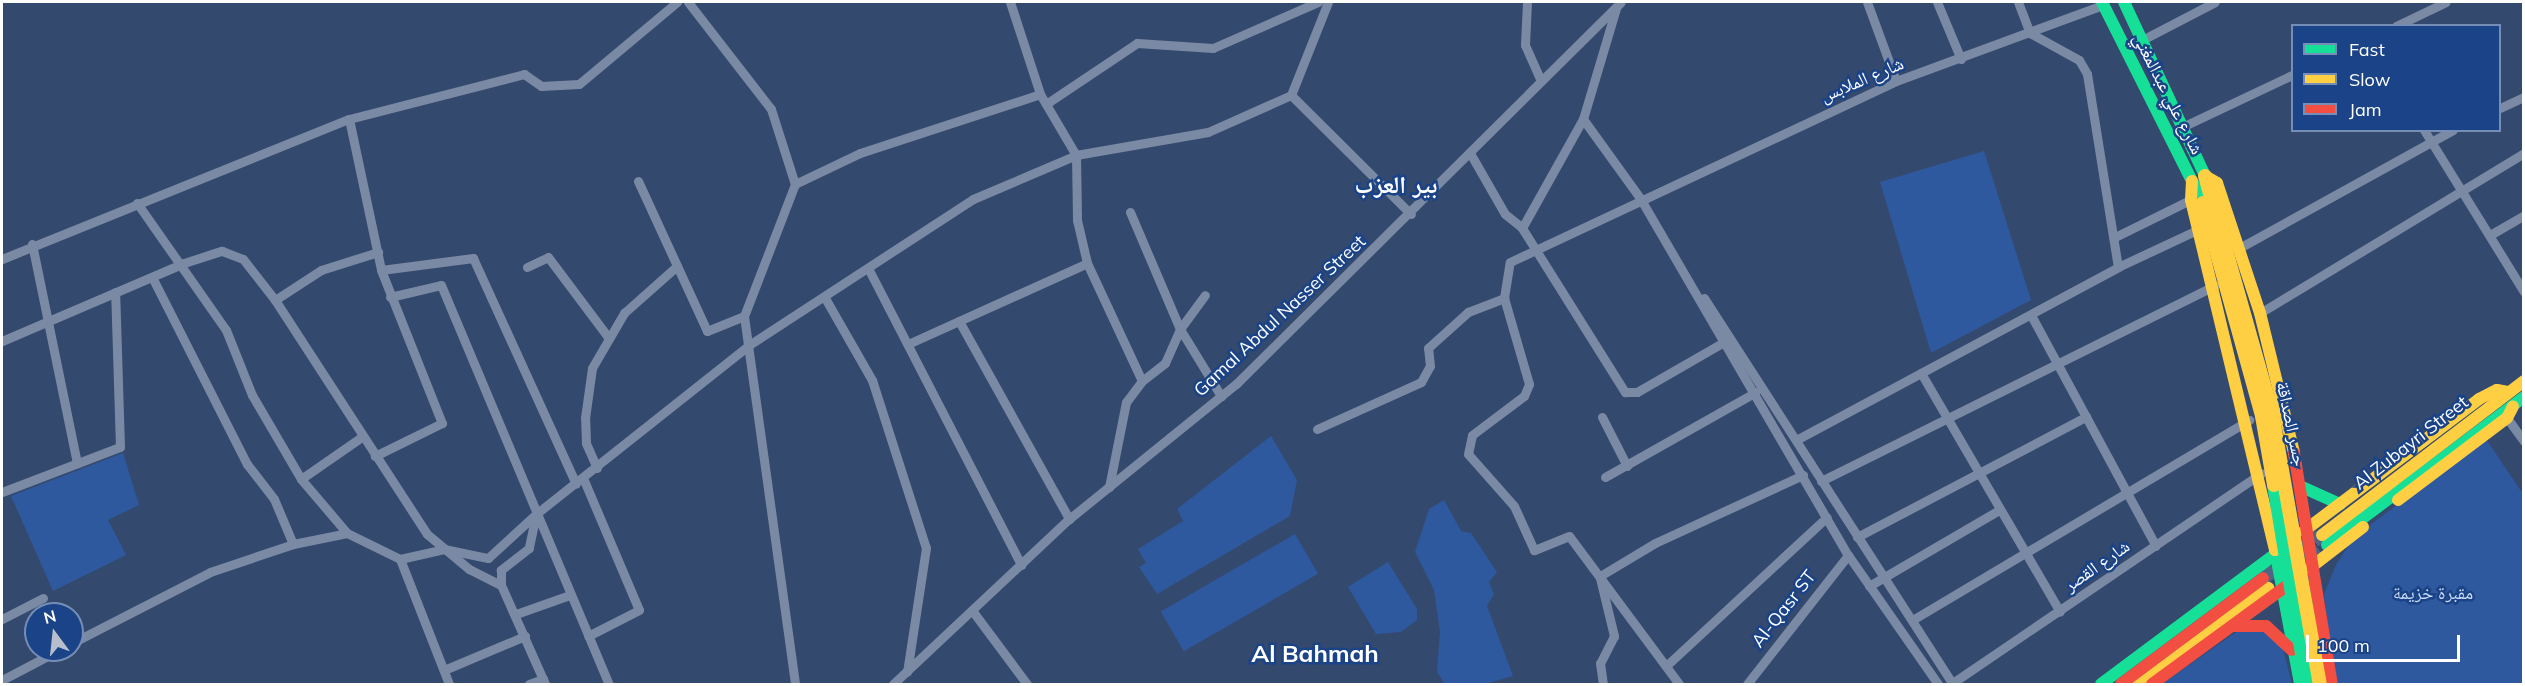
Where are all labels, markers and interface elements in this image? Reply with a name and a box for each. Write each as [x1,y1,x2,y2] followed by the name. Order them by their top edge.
[2291,24,2501,132] legend
[2128,30,2208,158] street label: شارع علي عبدالمغني
[2349,38,2385,61] text: Fast
[1817,53,1907,107] street label: شارع الملابس
[2349,68,2390,91] text: Slow
[2349,98,2382,121] text: Jam
[1355,171,1437,199] district label: بير العزب
[1190,231,1370,401] street label: Gamal Abdul Nasser Street
[2271,380,2311,468] street label: جسر الصداقة
[2349,392,2473,494] street label: Al Zubayri Street
[2060,536,2134,596] street label: شارع القصر
[1747,566,1821,652] street label: Al-Qasr ST
[2393,582,2473,604] park label: مقبرة خزيمة
[24,602,84,662] north arrow
[41,605,58,628] text: N
[2309,623,2464,661] scale bar
[2317,634,2370,657] text: 100 m
[1251,640,1379,668] district label: Al Bahmah

